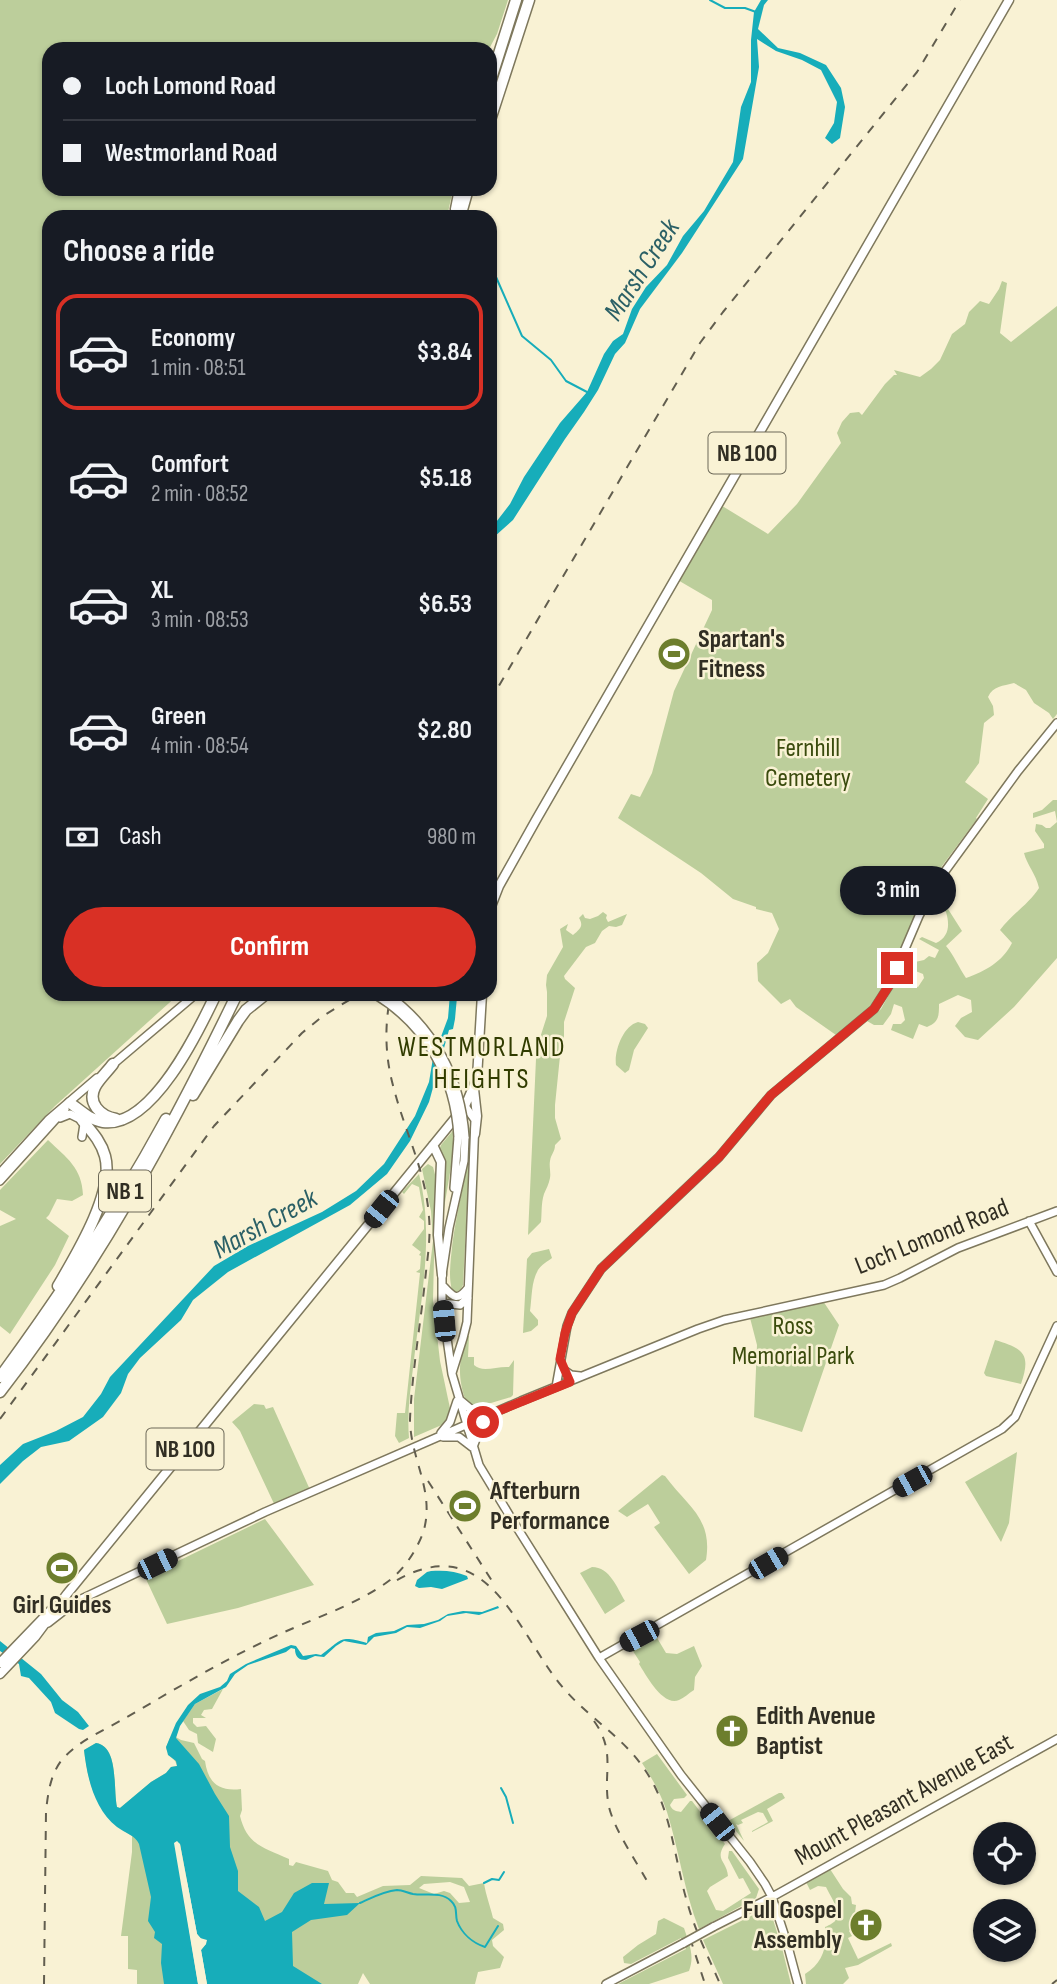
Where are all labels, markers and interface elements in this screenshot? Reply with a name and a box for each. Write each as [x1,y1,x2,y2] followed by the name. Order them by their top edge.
[105,71,276,102] text: Loch Lomond Road
[105,138,277,169] text: Westmorland Road
[597,212,688,327] water label: Marsh Creek
[63,232,215,271] text: Choose a ride
[67,321,130,384] icon: car
[151,323,235,354] text: Economy
[417,337,472,368] text: $3.84
[151,354,245,382] text: 1 min · 08:51
[708,432,786,474] road number: NB 100
[67,447,130,510] icon: car
[151,449,229,480] text: Comfort
[419,463,472,494] text: $5.18
[151,480,248,508] text: 2 min · 08:52
[67,573,130,636] icon: car
[151,575,173,606] text: XL
[418,589,472,620] text: $6.53
[151,606,249,634] text: 3 min · 08:53
[698,624,785,685] place label: Spartan's Fitness
[655,635,693,673] sports icon: Spartan's Fitness
[67,699,130,762] icon: car
[151,701,206,732] text: Green
[417,715,472,746] text: $2.80
[151,732,249,760] text: 4 min · 08:54
[765,733,851,794] park label: Fernhill Cemetery
[63,818,101,856] icon: cash
[119,821,162,852] text: Cash
[427,823,476,851] text: 980 m
[839,866,955,916] callout: 3 min
[876,876,920,904] text: 3 min
[63,907,476,987] button: Confirm
[881,952,913,984] route end
[398,1031,566,1096] district label: WESTMORLAND HEIGHTS
[99,1170,151,1212] road number: NB 1
[207,1181,324,1266] water label: Marsh Creek
[360,1186,403,1232] car
[851,1192,1013,1282] street label: Loch Lomond Road
[432,1299,457,1343] car
[732,1311,854,1372] park label: Ross Memorial Park
[467,1406,499,1438] route start
[146,1428,224,1470] road number: NB 100
[889,1462,936,1500] car
[489,1476,610,1537] place label: Afterburn Performance
[446,1487,484,1525] sports icon: Afterburn Performance
[745,1543,792,1583] car
[134,1545,181,1583] car
[43,1549,81,1587] sports icon: Girl Guides
[12,1590,112,1621] place label: Girl Guides
[616,1617,663,1655] car
[756,1701,876,1762] place label: Edith Avenue Baptist
[713,1712,751,1750] church icon: Edith Avenue Baptist
[789,1727,1019,1873] street label: Mount Pleasant Avenue East
[696,1799,739,1845] car
[973,1822,1036,1962] map controls
[973,1822,1036,1885] button: locate
[743,1895,842,1956] place label: Full Gospel Assembly
[973,1899,1036,1962] button: layers
[847,1906,885,1944] church icon: Full Gospel Assembly

